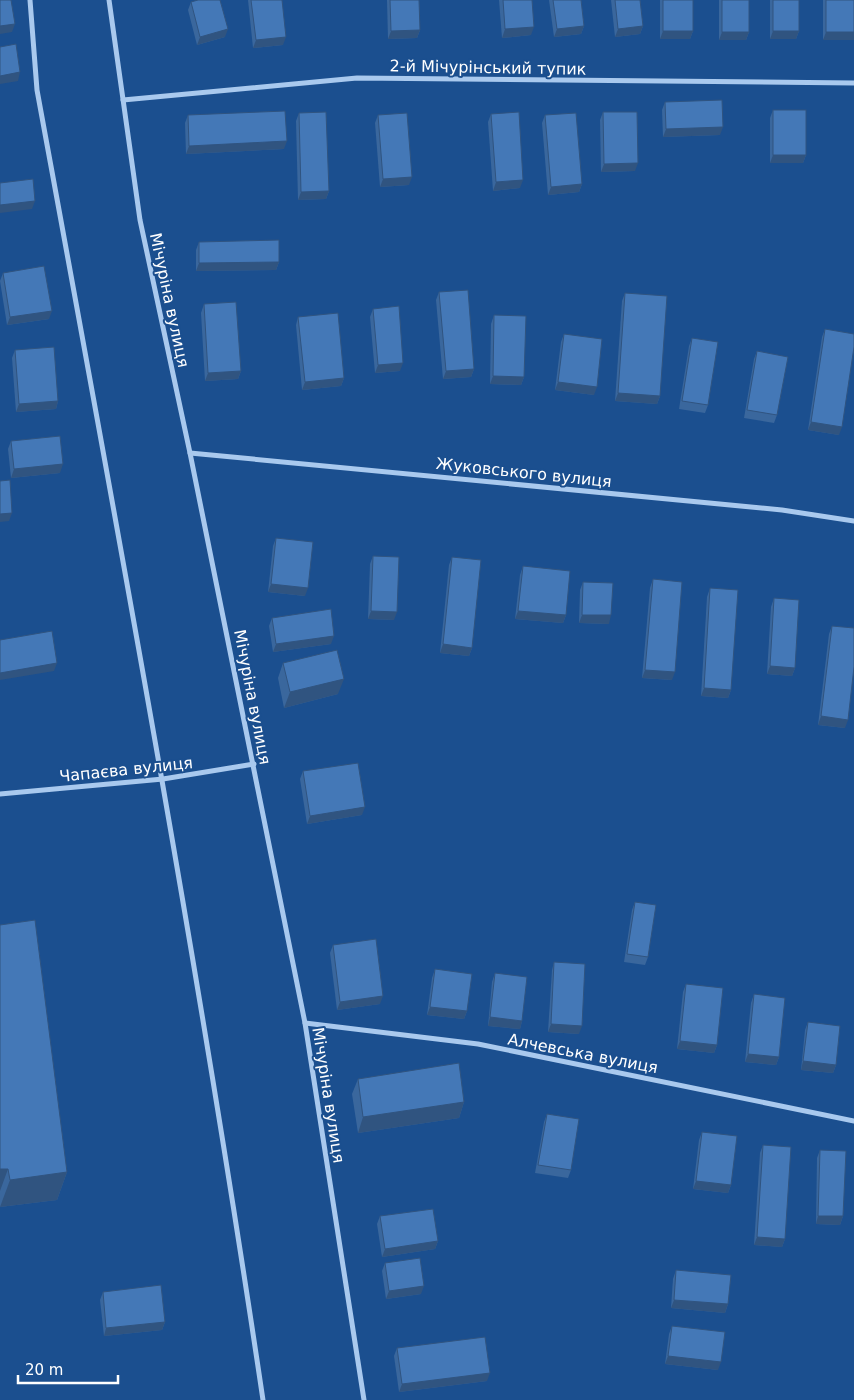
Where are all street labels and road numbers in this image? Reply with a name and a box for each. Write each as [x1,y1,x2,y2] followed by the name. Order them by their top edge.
[389,56,587,79] street label: 2-й Мічурінський тупик
[146,231,193,369] street label: Мічуріна вулиця
[435,454,613,491] street label: Жуковського вулиця
[230,628,275,766] street label: Мічуріна вулиця
[58,753,194,786] street label: Чапаєва вулиця
[308,1026,349,1164] street label: Мічуріна вулиця
[506,1030,660,1077] street label: Алчевська вулиця

